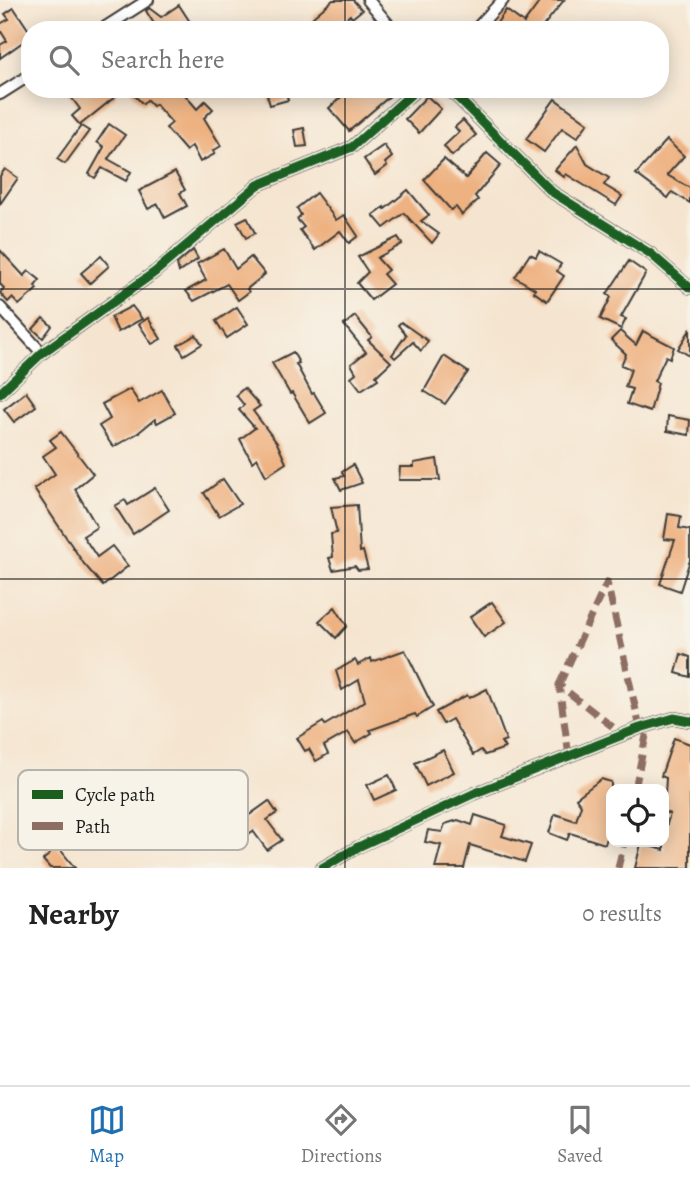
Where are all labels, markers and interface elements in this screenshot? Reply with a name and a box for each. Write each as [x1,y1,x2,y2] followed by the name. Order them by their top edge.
[21,21,669,98] search box
[45,41,83,79] icon: search
[101,42,225,77] text: Search here
[18,770,248,850] legend
[75,782,155,808] text: Cycle path
[606,784,669,847] map controls
[606,784,669,847] button: locate
[75,814,110,840] text: Path
[28,894,119,934] text: Nearby
[582,898,662,929] text: 0 results
[88,1101,126,1169] tab: Map
[301,1101,382,1169] tab: Directions
[557,1101,602,1169] tab: Saved

